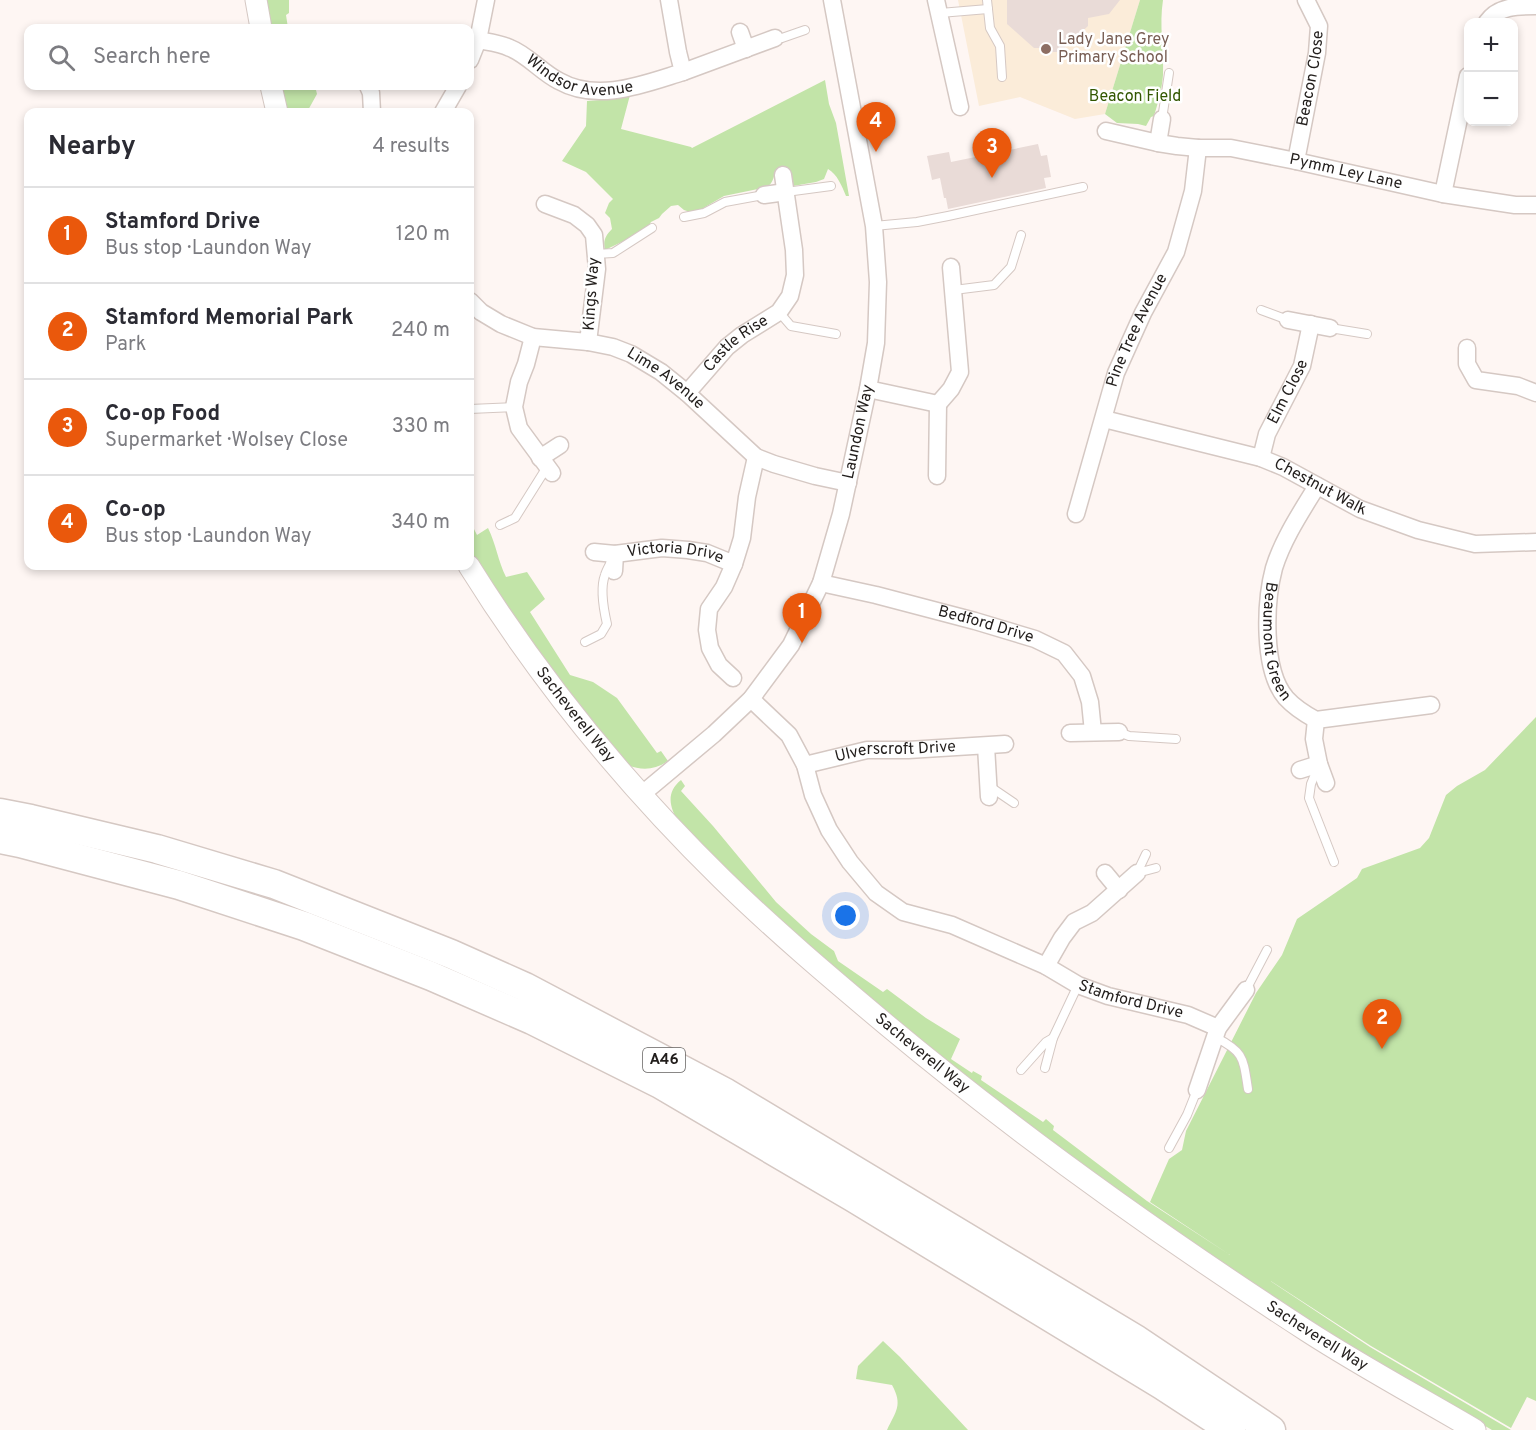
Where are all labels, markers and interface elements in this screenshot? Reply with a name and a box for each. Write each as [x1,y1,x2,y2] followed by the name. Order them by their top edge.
[1464,18,1518,126] map controls
[1464,18,1518,72] button: +
[24,24,474,90] search box
[1058,30,1169,68] place label: Lady Jane Grey Primary School
[1293,30,1329,128] street label: Beacon Close
[45,41,78,74] icon: search
[1039,42,1053,56] marker: Lady Jane Grey Primary School
[93,44,211,71] text: Search here
[521,50,635,101] street label: Windsor Avenue
[1464,72,1518,126] button: −
[1089,87,1181,107] park label: Beacon Field
[856,102,896,152] pin: 4
[972,128,1012,178] pin: 3
[48,131,136,164] text: Nearby
[373,134,450,160] text: 4 results
[1288,150,1404,195] street label: Pymm Ley Lane
[105,209,260,236] text: Stamford Drive
[64,222,72,248] text: 1
[396,222,450,248] text: 120 m
[105,236,312,262] text: Bus stop · Laundon Way
[579,257,605,331] street label: Kings Way
[1103,270,1172,389] street label: Pine Tree Avenue
[105,305,354,332] text: Stamford Memorial Park
[699,311,772,377] street label: Castle Rise
[61,318,74,344] text: 2
[391,318,450,344] text: 240 m
[105,332,146,358] text: Park
[623,344,709,414] street label: Lime Avenue
[1264,358,1313,428] street label: Elm Close
[839,383,879,481] street label: Laundon Way
[105,401,220,428] text: Co-op Food
[62,414,74,440] text: 3
[392,414,450,440] text: 330 m
[105,428,348,454] text: Supermarket · Wolsey Close
[1271,454,1369,520] street label: Chestnut Walk
[105,497,166,524] text: Co-op
[61,510,74,536] text: 4
[391,510,450,536] text: 340 m
[105,524,312,550] text: Bus stop · Laundon Way
[626,538,726,569] street label: Victoria Drive
[1257,580,1295,706] street label: Beaumont Green
[782,594,822,643] pin: 1
[936,602,1036,648] street label: Bedford Drive
[531,663,619,767] street label: Sacheverell Way
[833,737,956,767] street label: Ulverscroft Drive
[831,901,860,930] your location
[1075,976,1185,1023] street label: Stamford Drive
[1362,1000,1402,1049] pin: 2
[870,1009,974,1098] street label: Sacheverell Way
[643,1048,685,1072] road number: A46
[1262,1297,1371,1376] street label: Sacheverell Way

